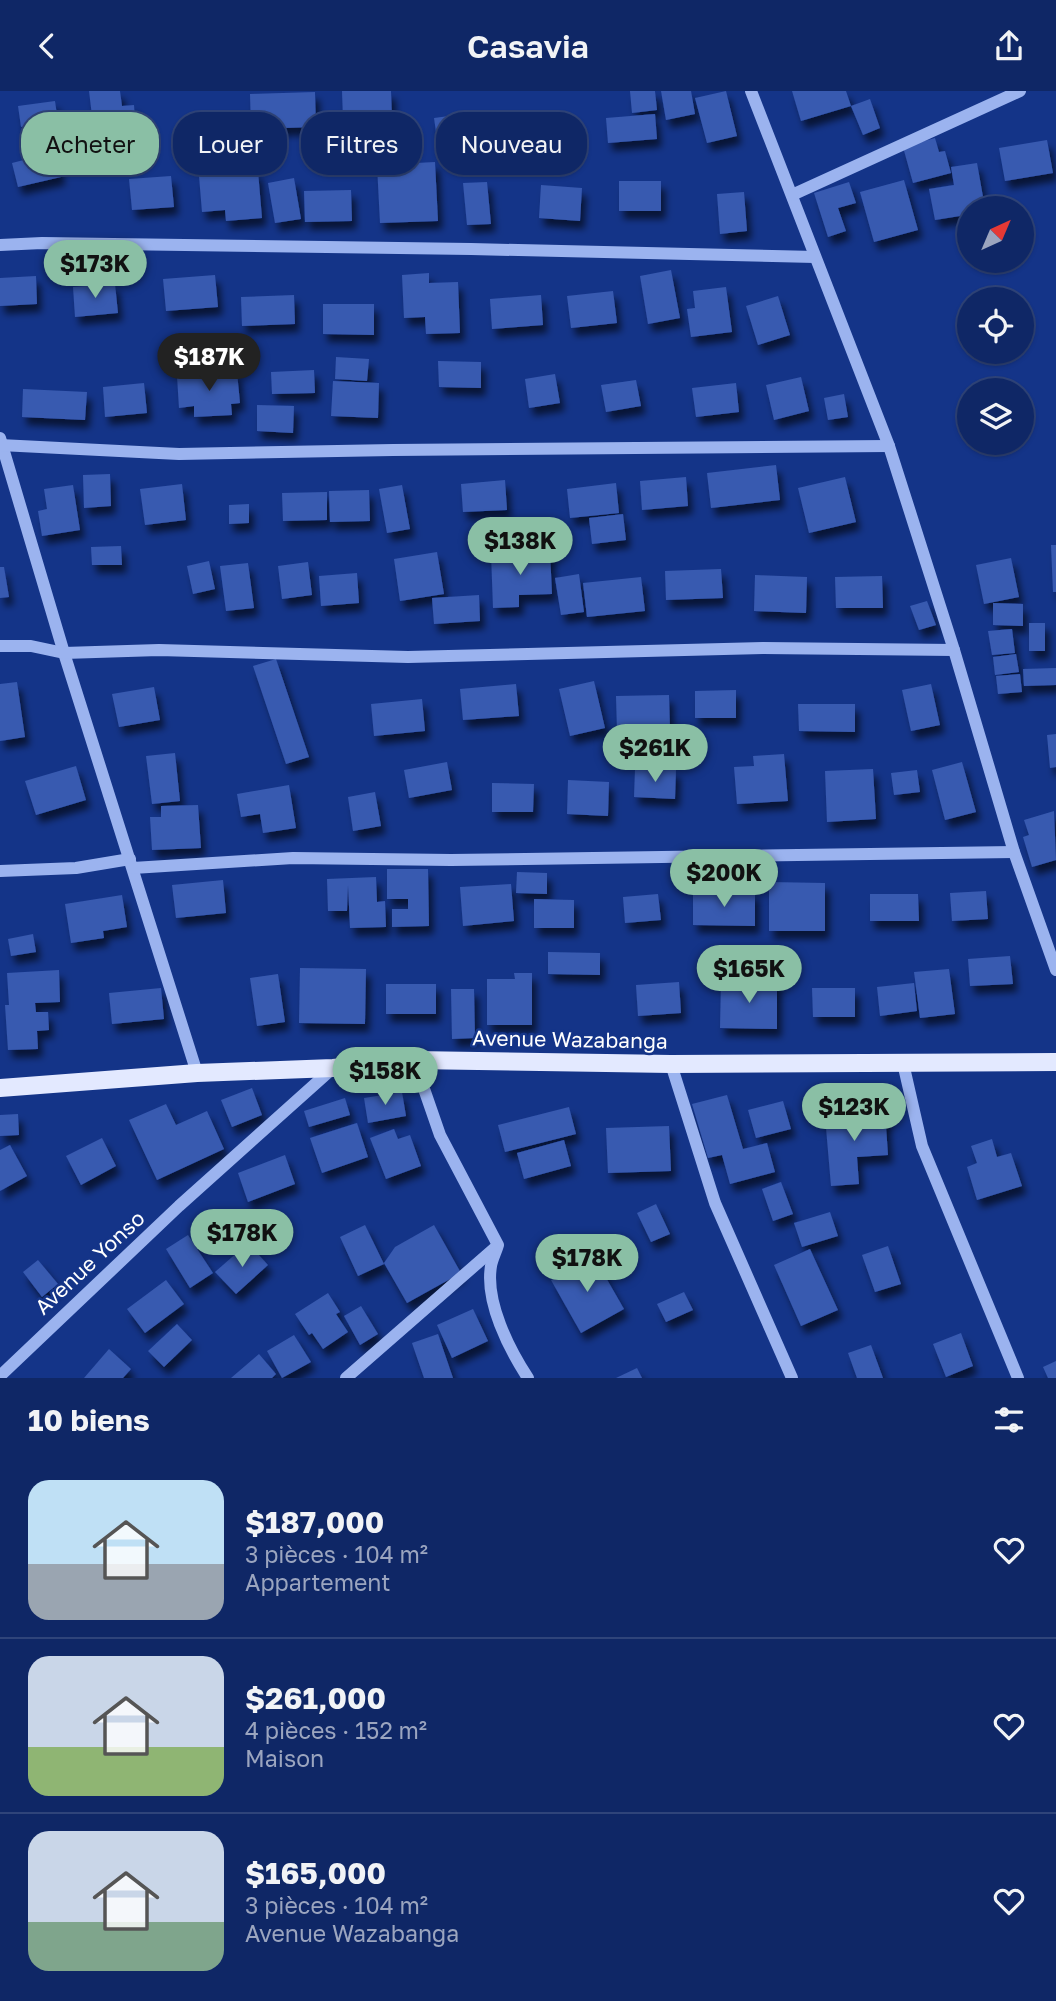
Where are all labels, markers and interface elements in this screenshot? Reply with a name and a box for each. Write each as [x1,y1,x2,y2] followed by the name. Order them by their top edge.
[28,27,66,65] icon: back
[467,27,589,65] text: Casavia
[990,27,1028,65] icon: share
[21,112,159,175] chip: Acheter
[173,112,287,175] chip: Louer
[301,112,422,175] chip: Filtres
[436,112,587,175] chip: Nouveau
[957,196,1034,273] north arrow
[957,196,1034,455] map controls
[46,241,144,300] pin: $173K
[60,249,130,277] text: $173K
[957,287,1034,364] button: locate
[160,334,258,393] pin: $187K
[173,342,245,370] text: $187K
[957,378,1034,455] button: layers
[471,517,569,577] pin: $138K
[484,526,556,554] text: $138K
[606,725,704,784] pin: $261K
[619,733,691,761] text: $261K
[675,849,773,909] pin: $200K
[686,858,762,886] text: $200K
[700,946,798,1005] pin: $165K
[713,954,785,982] text: $165K
[472,1024,668,1054] street label: Avenue Wazabanga
[336,1047,434,1107] pin: $158K
[349,1056,421,1084] text: $158K
[805,1083,903,1143] pin: $123K
[818,1092,890,1120] text: $123K
[29,1205,150,1320] street label: Avenue Yonso
[193,1209,291,1269] pin: $178K
[206,1218,278,1246] text: $178K
[538,1235,636,1294] pin: $178K
[551,1243,623,1271] text: $178K
[990,1401,1028,1439] icon: filters
[28,1402,150,1438] text: 10 biens
[245,1504,384,1540] text: $187,000
[84,1508,168,1592] icon: home
[990,1531,1028,1569] icon: heart
[245,1540,428,1568] text: 3 pièces · 104 m²
[245,1568,390,1596] text: Appartement
[245,1680,386,1716] text: $261,000
[84,1684,168,1768] icon: home
[990,1707,1028,1745] icon: heart
[245,1716,427,1744] text: 4 pièces · 152 m²
[245,1744,324,1772] text: Maison
[245,1855,386,1891] text: $165,000
[84,1859,168,1943] icon: home
[990,1882,1028,1920] icon: heart
[245,1891,428,1919] text: 3 pièces · 104 m²
[245,1919,459,1947] text: Avenue Wazabanga

